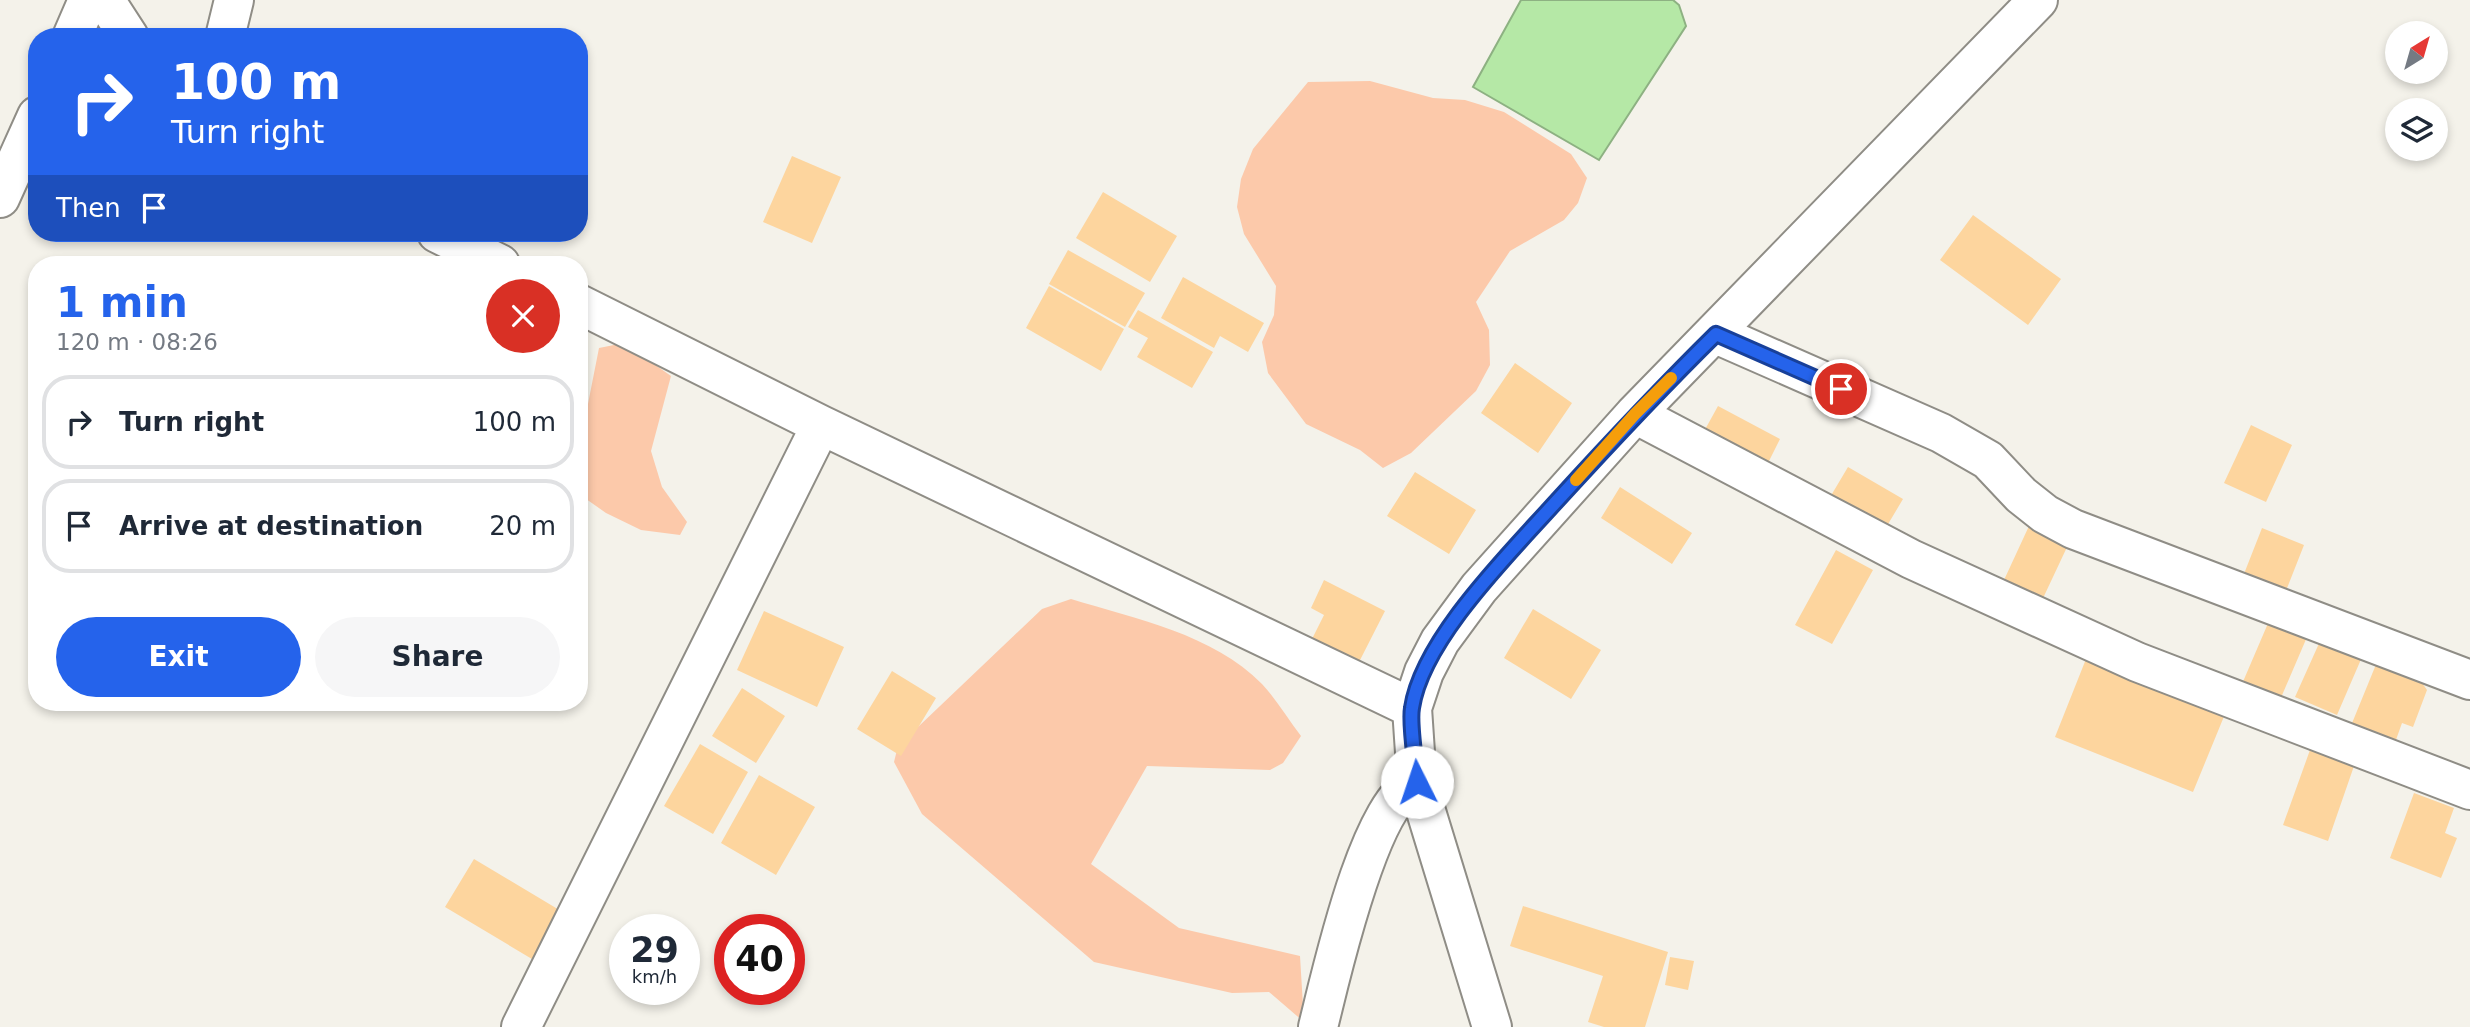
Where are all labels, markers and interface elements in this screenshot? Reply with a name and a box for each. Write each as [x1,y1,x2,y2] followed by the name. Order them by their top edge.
[2385,21,2448,84] north arrow
[2385,21,2448,161] map controls
[171,54,341,111] text: 100 m
[56,56,147,147] icon: right
[2385,98,2448,161] button: layers
[171,113,324,151] text: Turn right
[135,189,173,227] icon: arrive
[56,193,121,223] text: Then
[56,278,188,327] text: 1 min
[486,279,560,353] button: close
[56,329,218,355] text: 120 m · 08:26
[1811,359,1871,419] pin
[1822,370,1860,408] icon: arrive
[60,403,98,441] icon: right
[119,407,264,437] text: Turn right
[473,407,556,437] text: 100 m
[60,507,98,545] icon: arrive
[119,511,423,541] text: Arrive at destination
[489,511,556,541] text: 20 m
[56,617,301,697] button: Exit
[315,617,560,697] button: Share
[1380,745,1454,819] position arrow
[714,914,805,1005] speed limit sign: 40
[630,930,679,970] text: 29
[632,966,677,987] text: km/h

